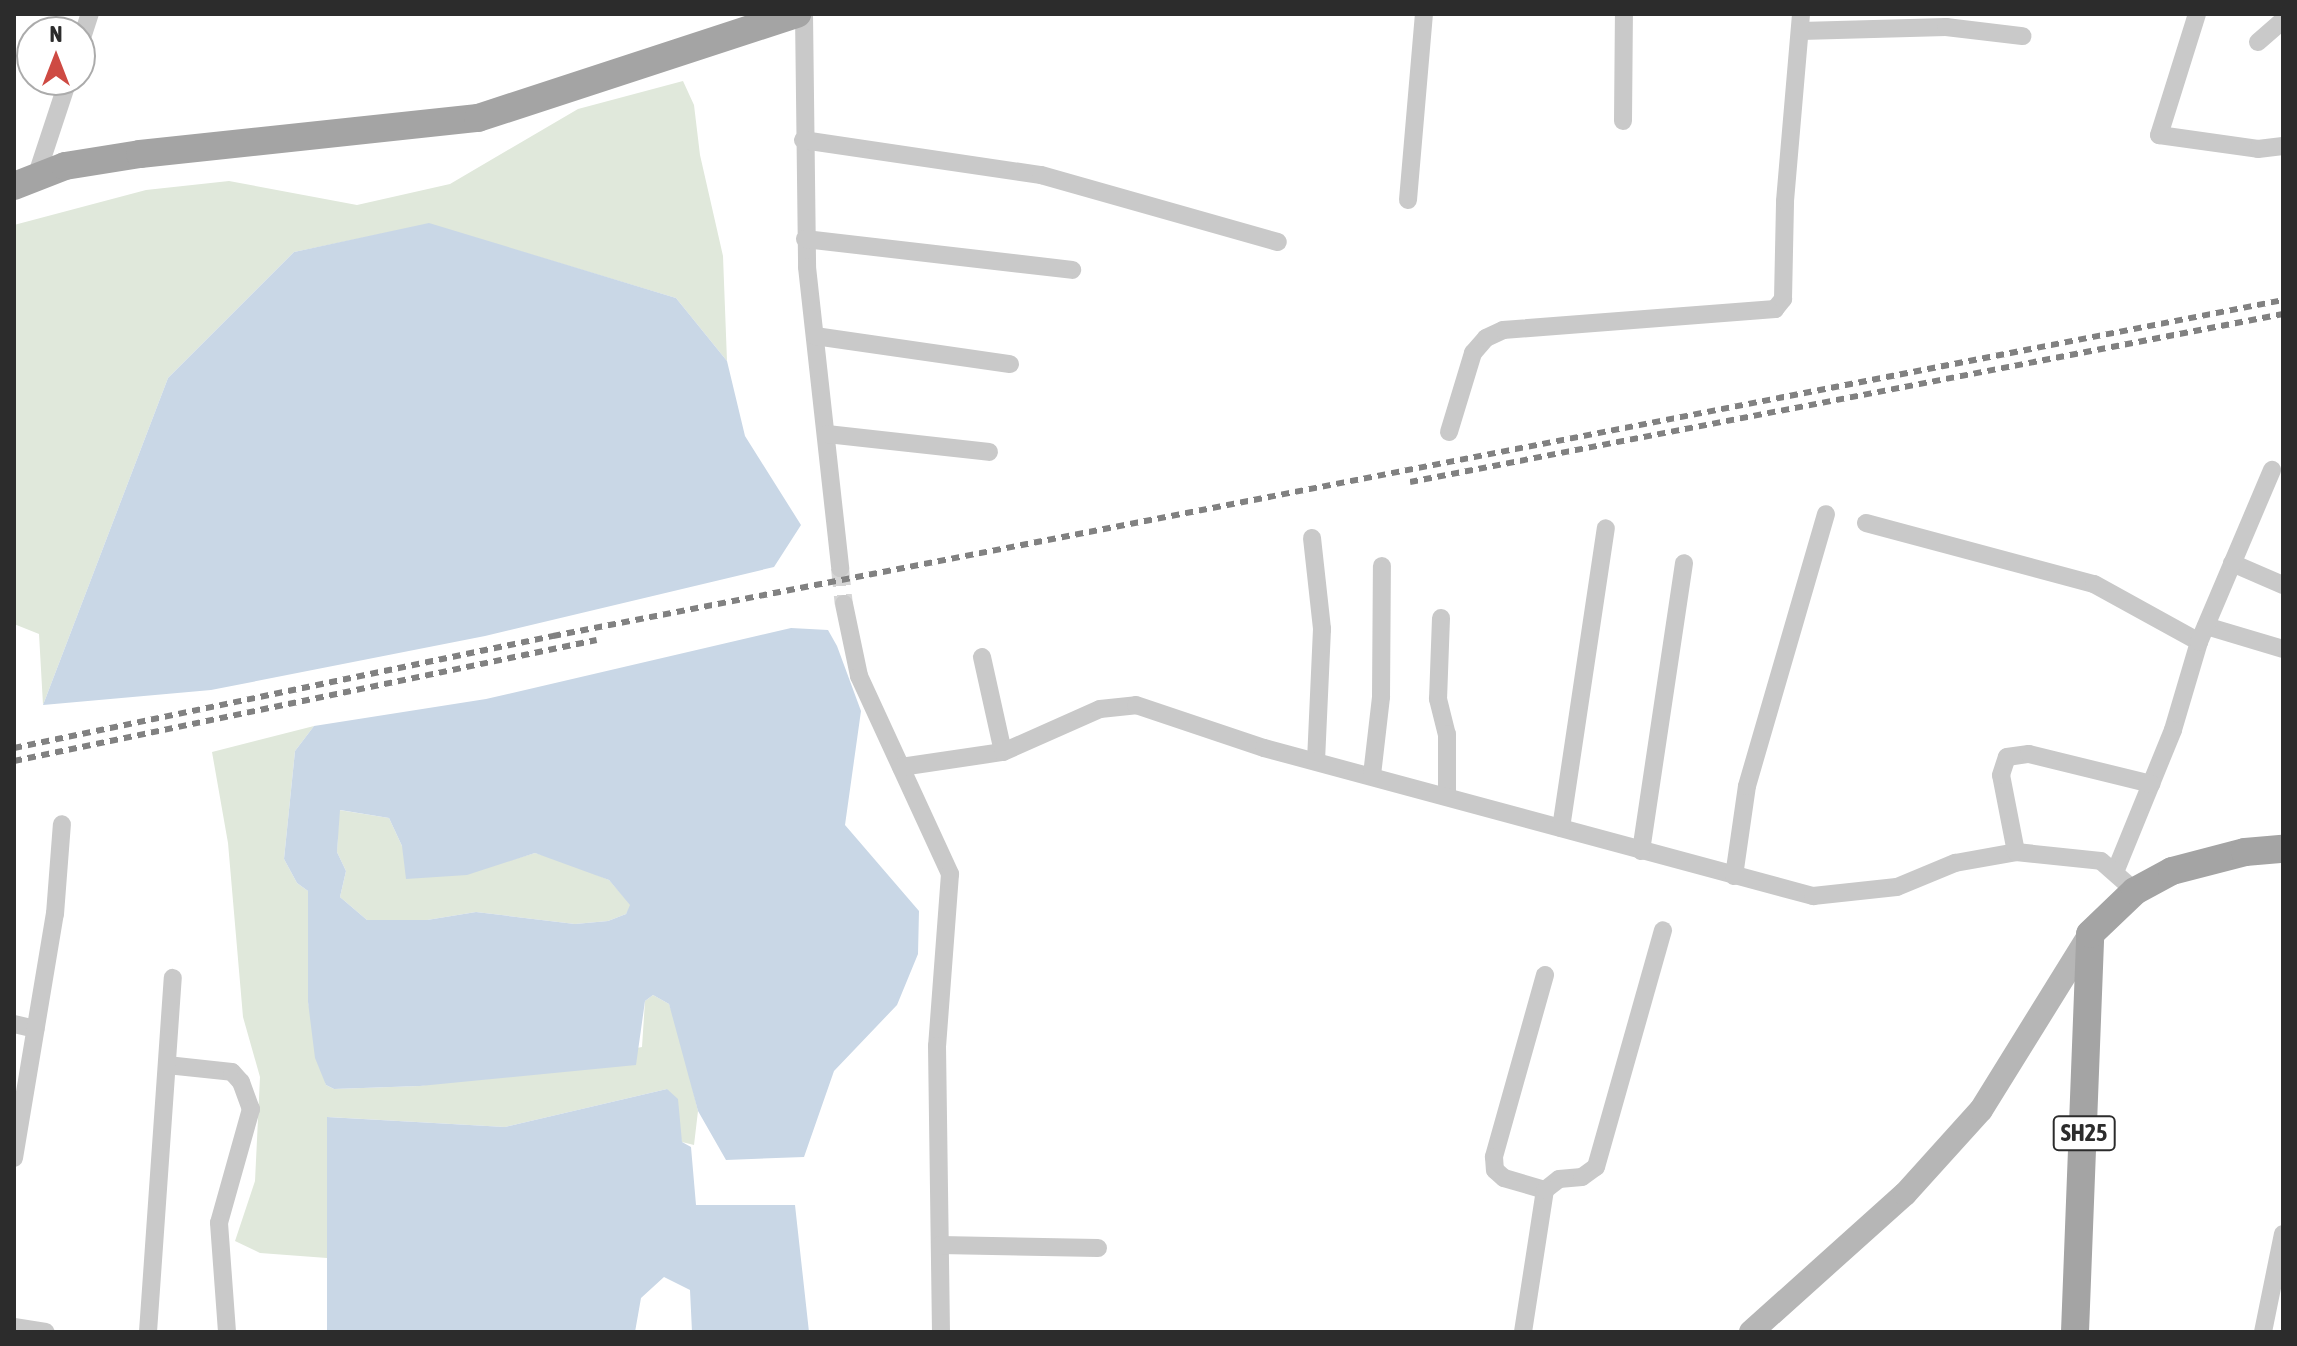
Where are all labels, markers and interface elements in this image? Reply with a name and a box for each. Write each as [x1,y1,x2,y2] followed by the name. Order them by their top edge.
[16,16,96,96] north arrow
[50,21,62,47] text: N
[2052,1113,2116,1153] road number: SH25

